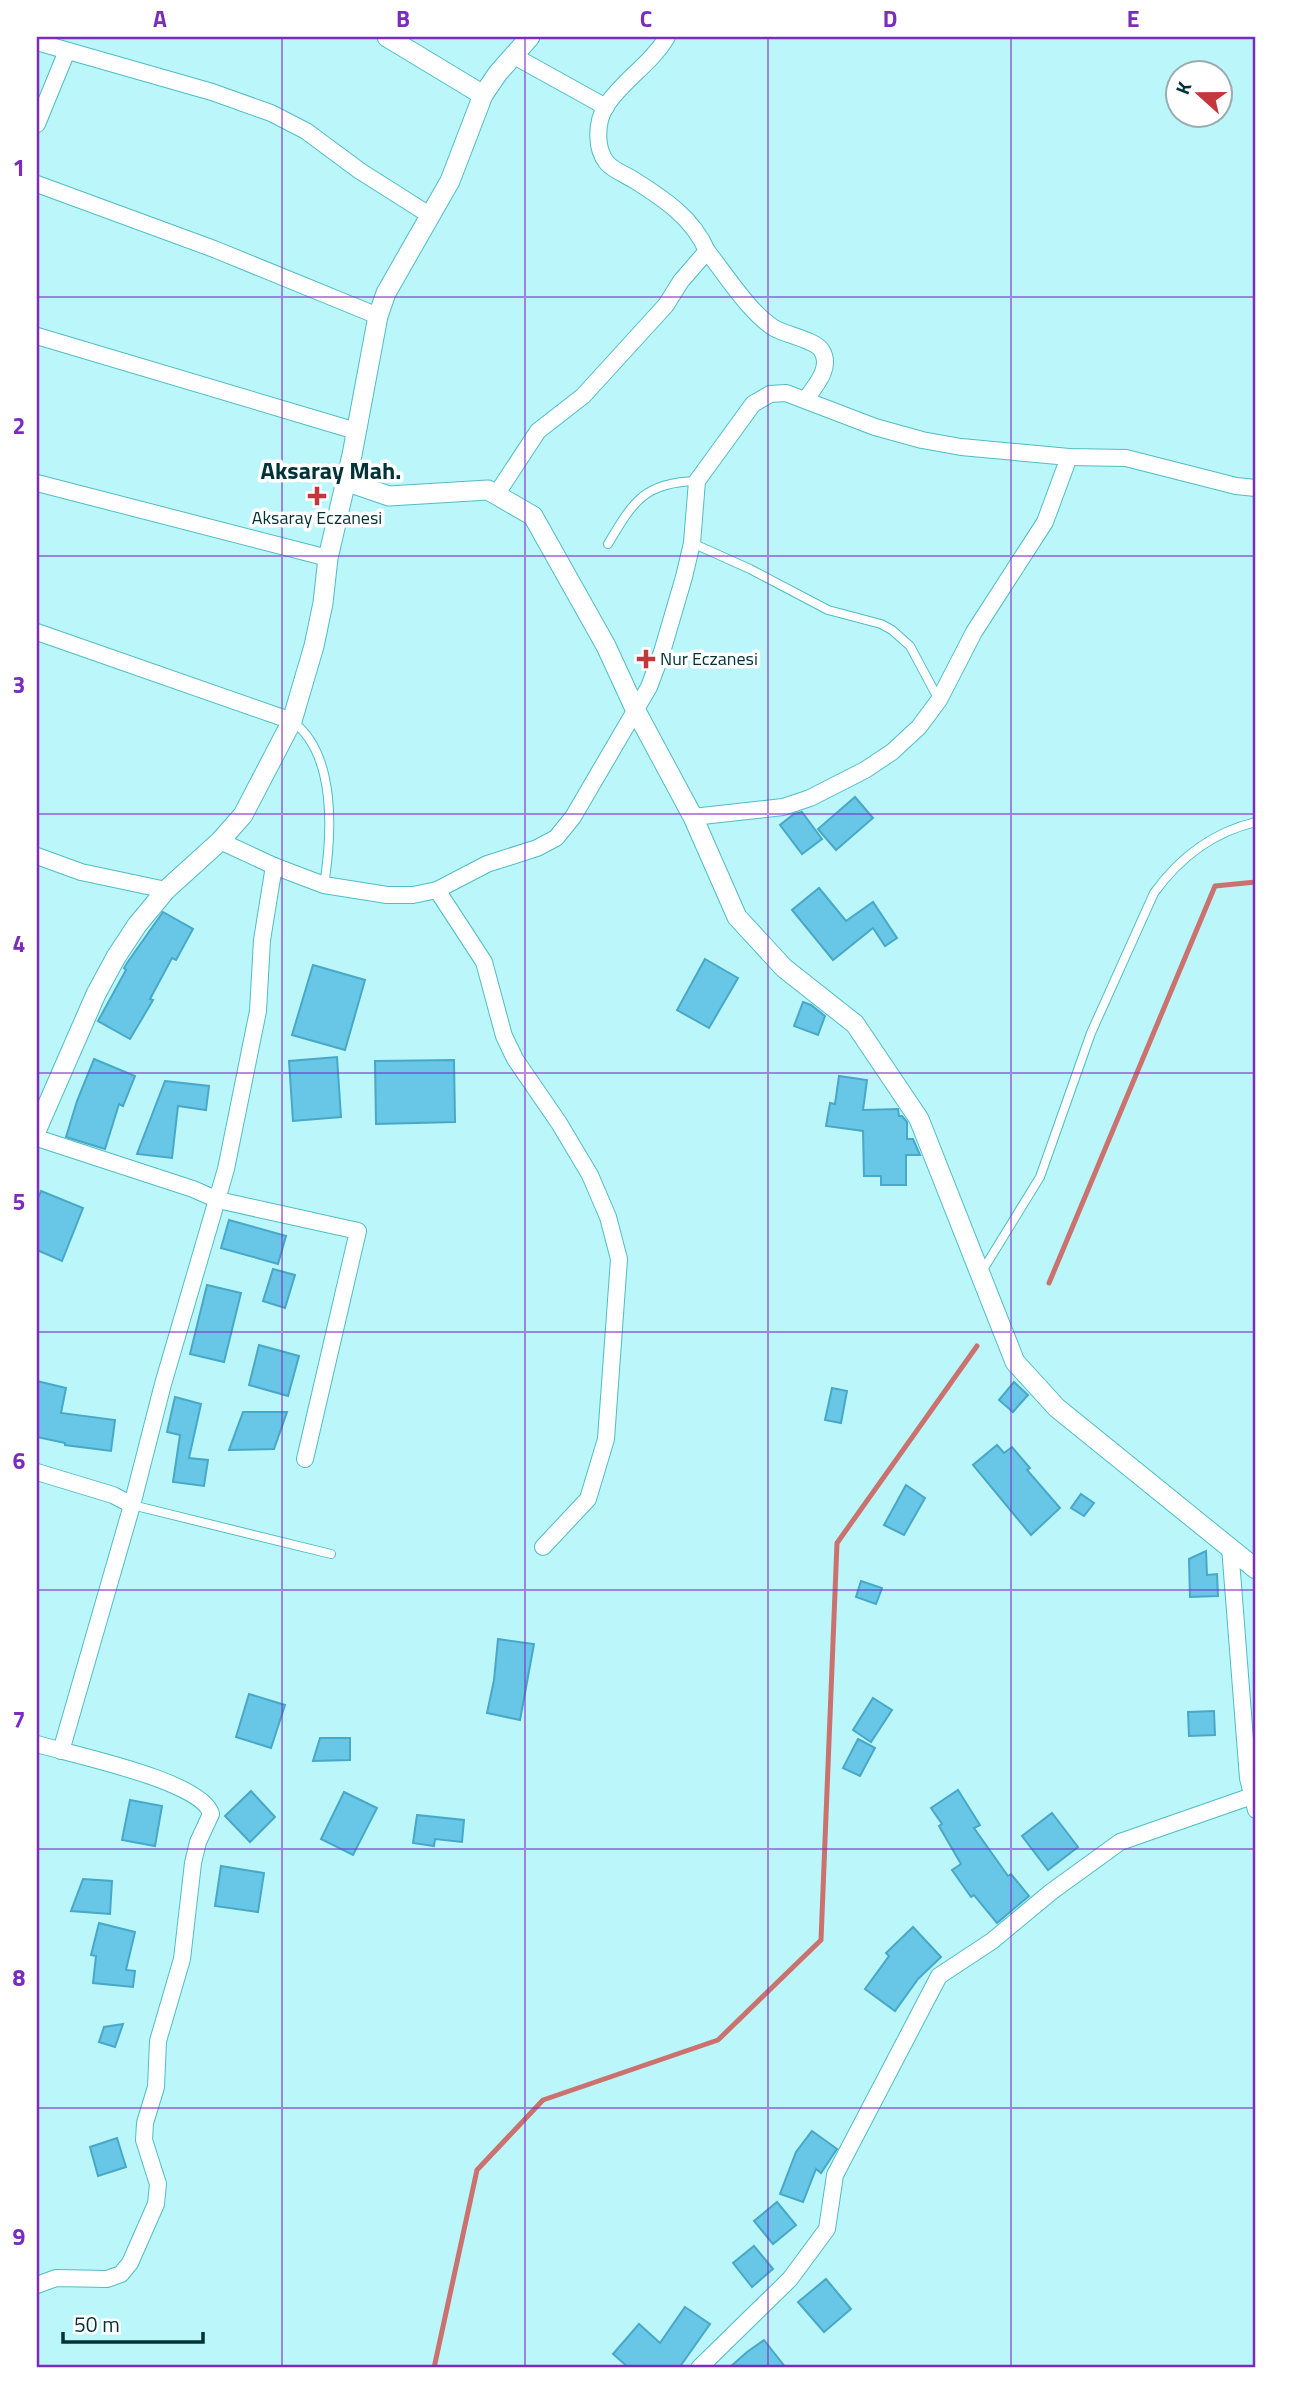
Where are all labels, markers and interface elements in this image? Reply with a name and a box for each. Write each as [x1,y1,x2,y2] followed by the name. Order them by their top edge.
[153,1,167,36] text: A
[396,1,410,36] text: B
[640,1,652,36] text: C
[883,1,897,36] text: D
[1127,1,1139,36] text: E
[1164,60,1234,130] north arrow
[1167,77,1198,98] text: K
[13,150,25,185] text: 1
[13,408,25,443] text: 2
[261,452,401,488] district label: Aksaray Mah.
[309,488,325,504] marker: Aksaray Eczanesi
[252,504,382,531] place label: Aksaray Eczanesi
[660,645,758,672] place label: Nur Eczanesi
[638,651,654,667] marker: Nur Eczanesi
[13,667,25,702] text: 3
[13,926,25,961] text: 4
[13,1184,25,1219] text: 5
[13,1443,26,1478] text: 6
[13,1702,25,1737] text: 7
[13,1960,26,1995] text: 8
[13,2219,26,2254] text: 9
[63,2300,203,2344] scale bar
[74,2308,120,2340] text: 50 m

